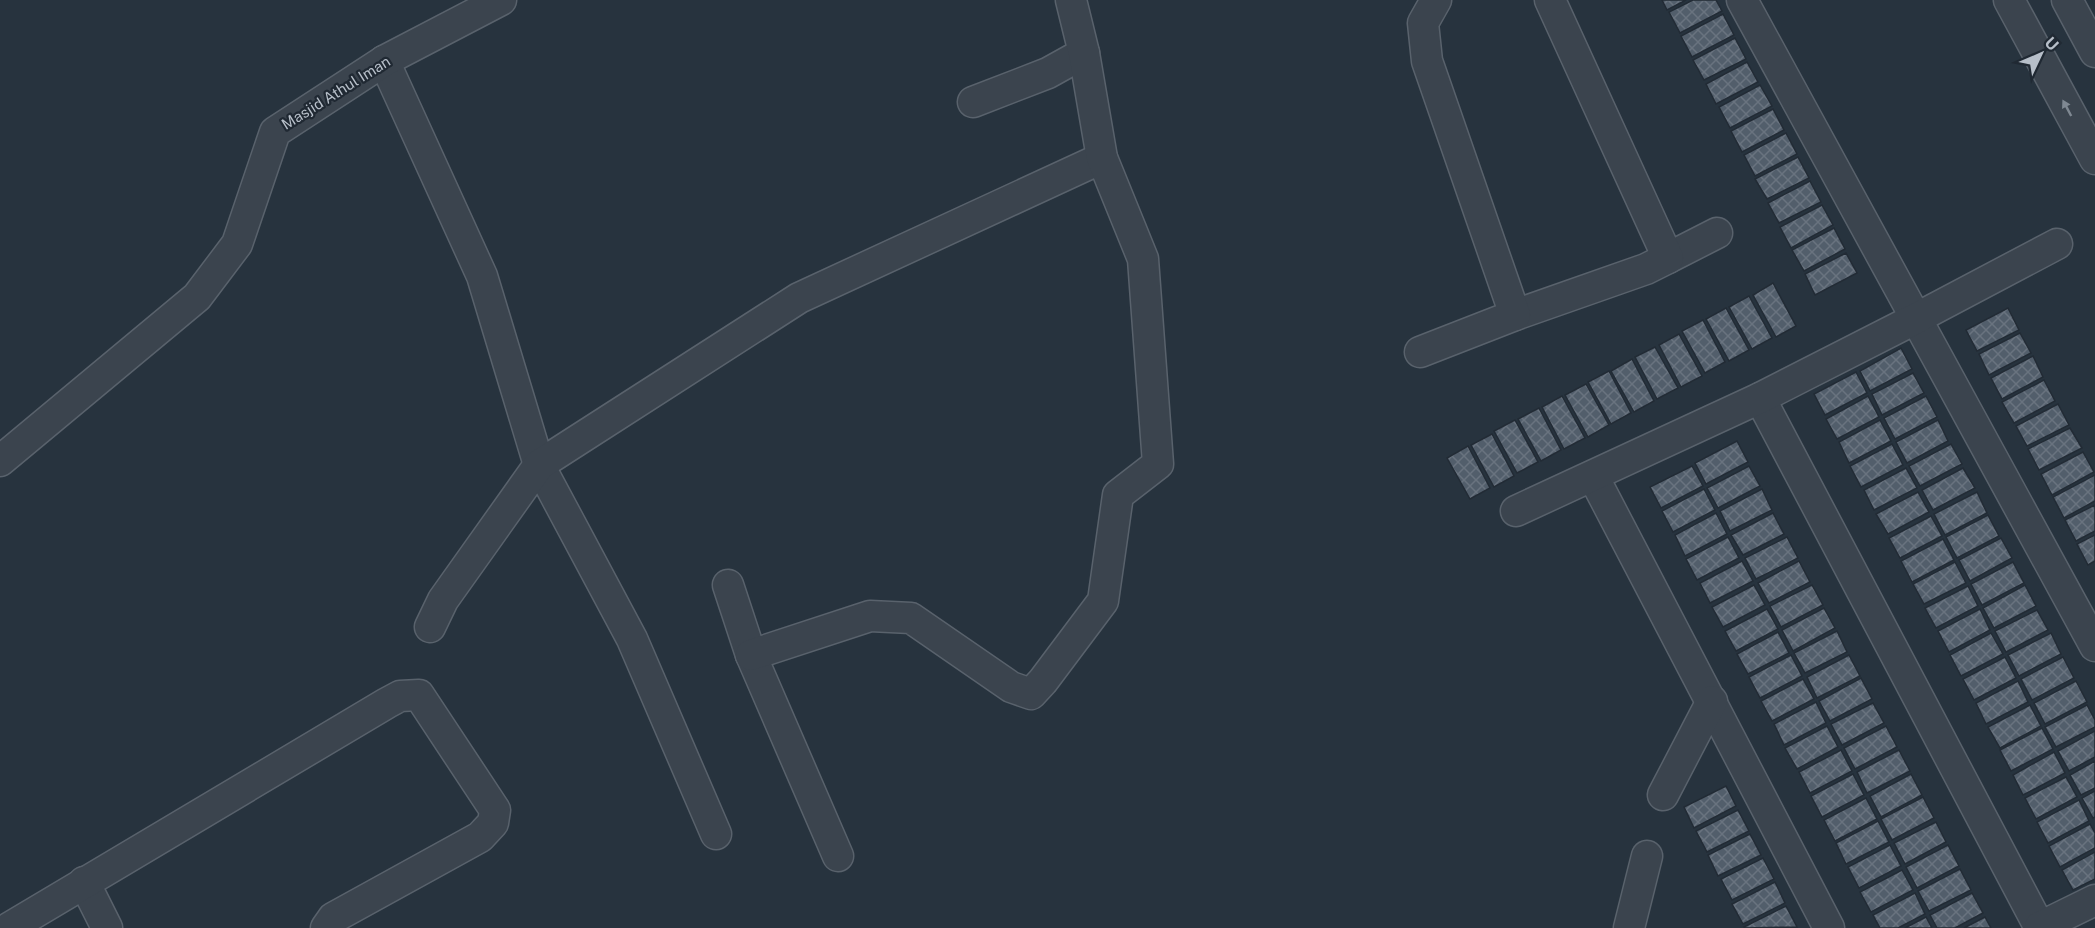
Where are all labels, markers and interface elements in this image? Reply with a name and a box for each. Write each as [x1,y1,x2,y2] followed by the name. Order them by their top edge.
[2011,24,2071,84] north arrow
[2041,33,2062,55] text: U
[278,52,393,133] street label: Masjid Athul Iman
[2062,99,2072,116] one-way arrow

